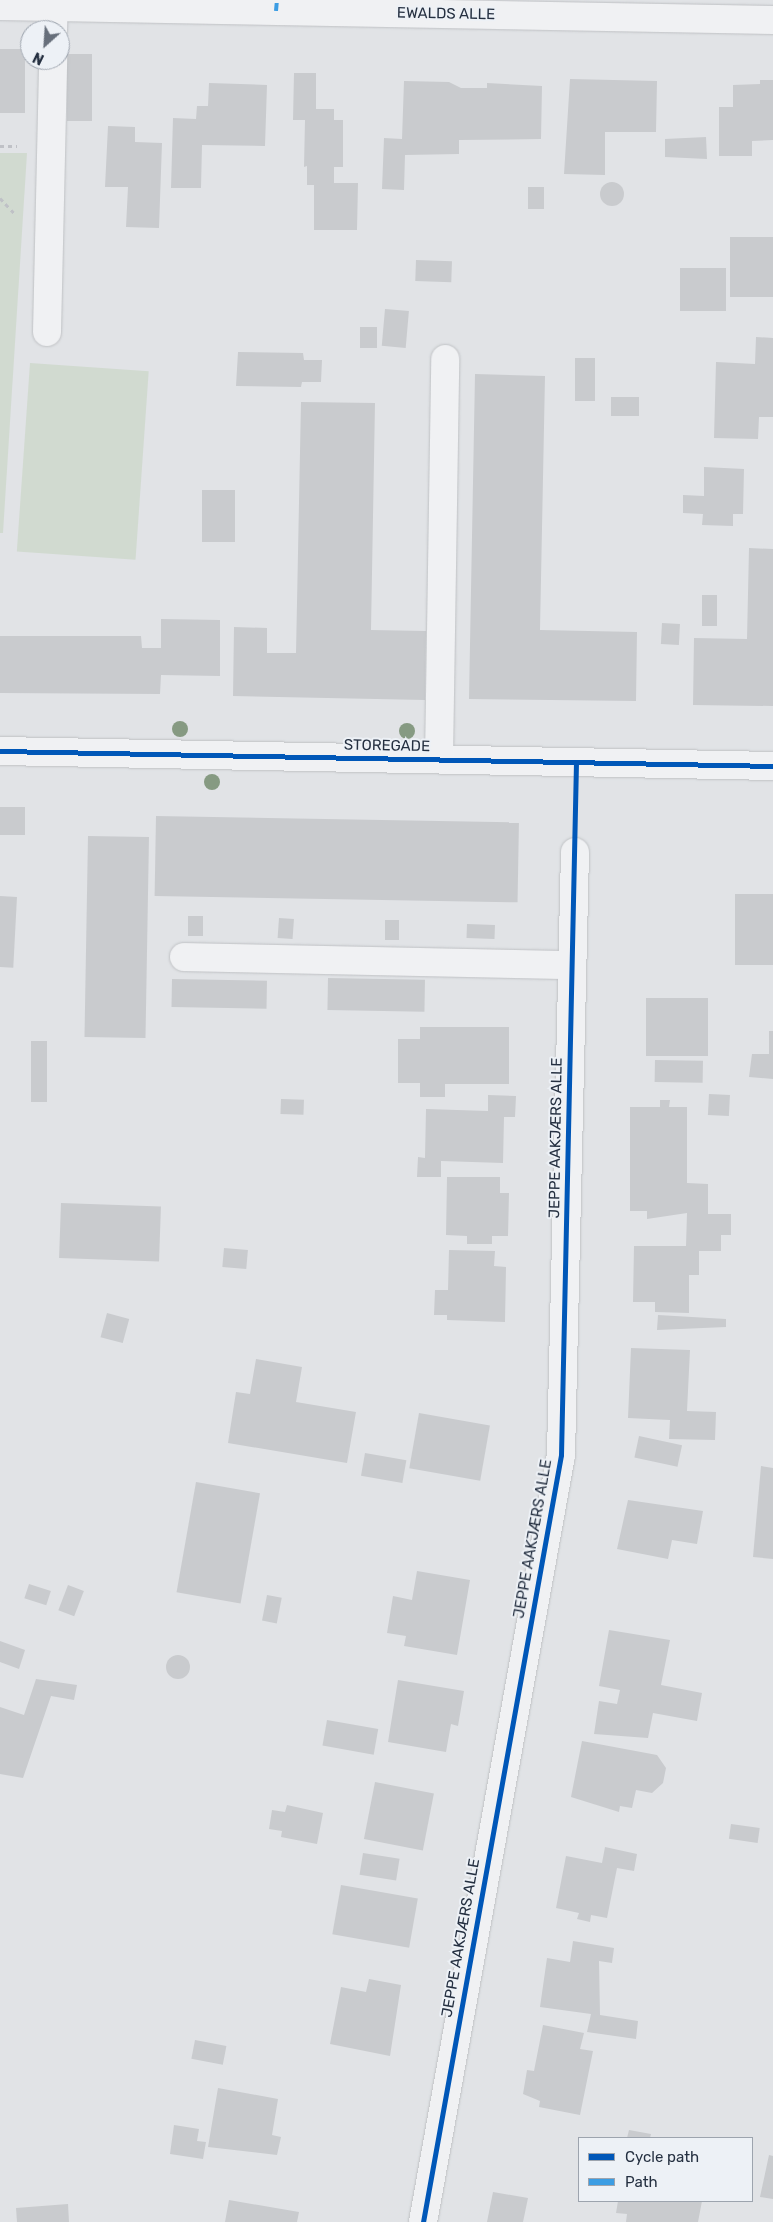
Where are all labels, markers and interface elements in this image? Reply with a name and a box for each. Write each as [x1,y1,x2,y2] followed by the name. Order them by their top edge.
[397,4,495,24] street label: EWALDS ALLE
[20,20,70,70] north arrow
[30,48,47,68] text: N
[344,736,430,756] street label: STOREGADE
[546,1057,566,1219] street label: JEPPE AAKJÆRS ALLE
[510,1458,556,1620] street label: JEPPE AAKJÆRS ALLE
[438,1857,484,2019] street label: JEPPE AAKJÆRS ALLE
[578,2137,753,2202] legend
[625,2148,699,2166] text: Cycle path
[625,2173,658,2191] text: Path

